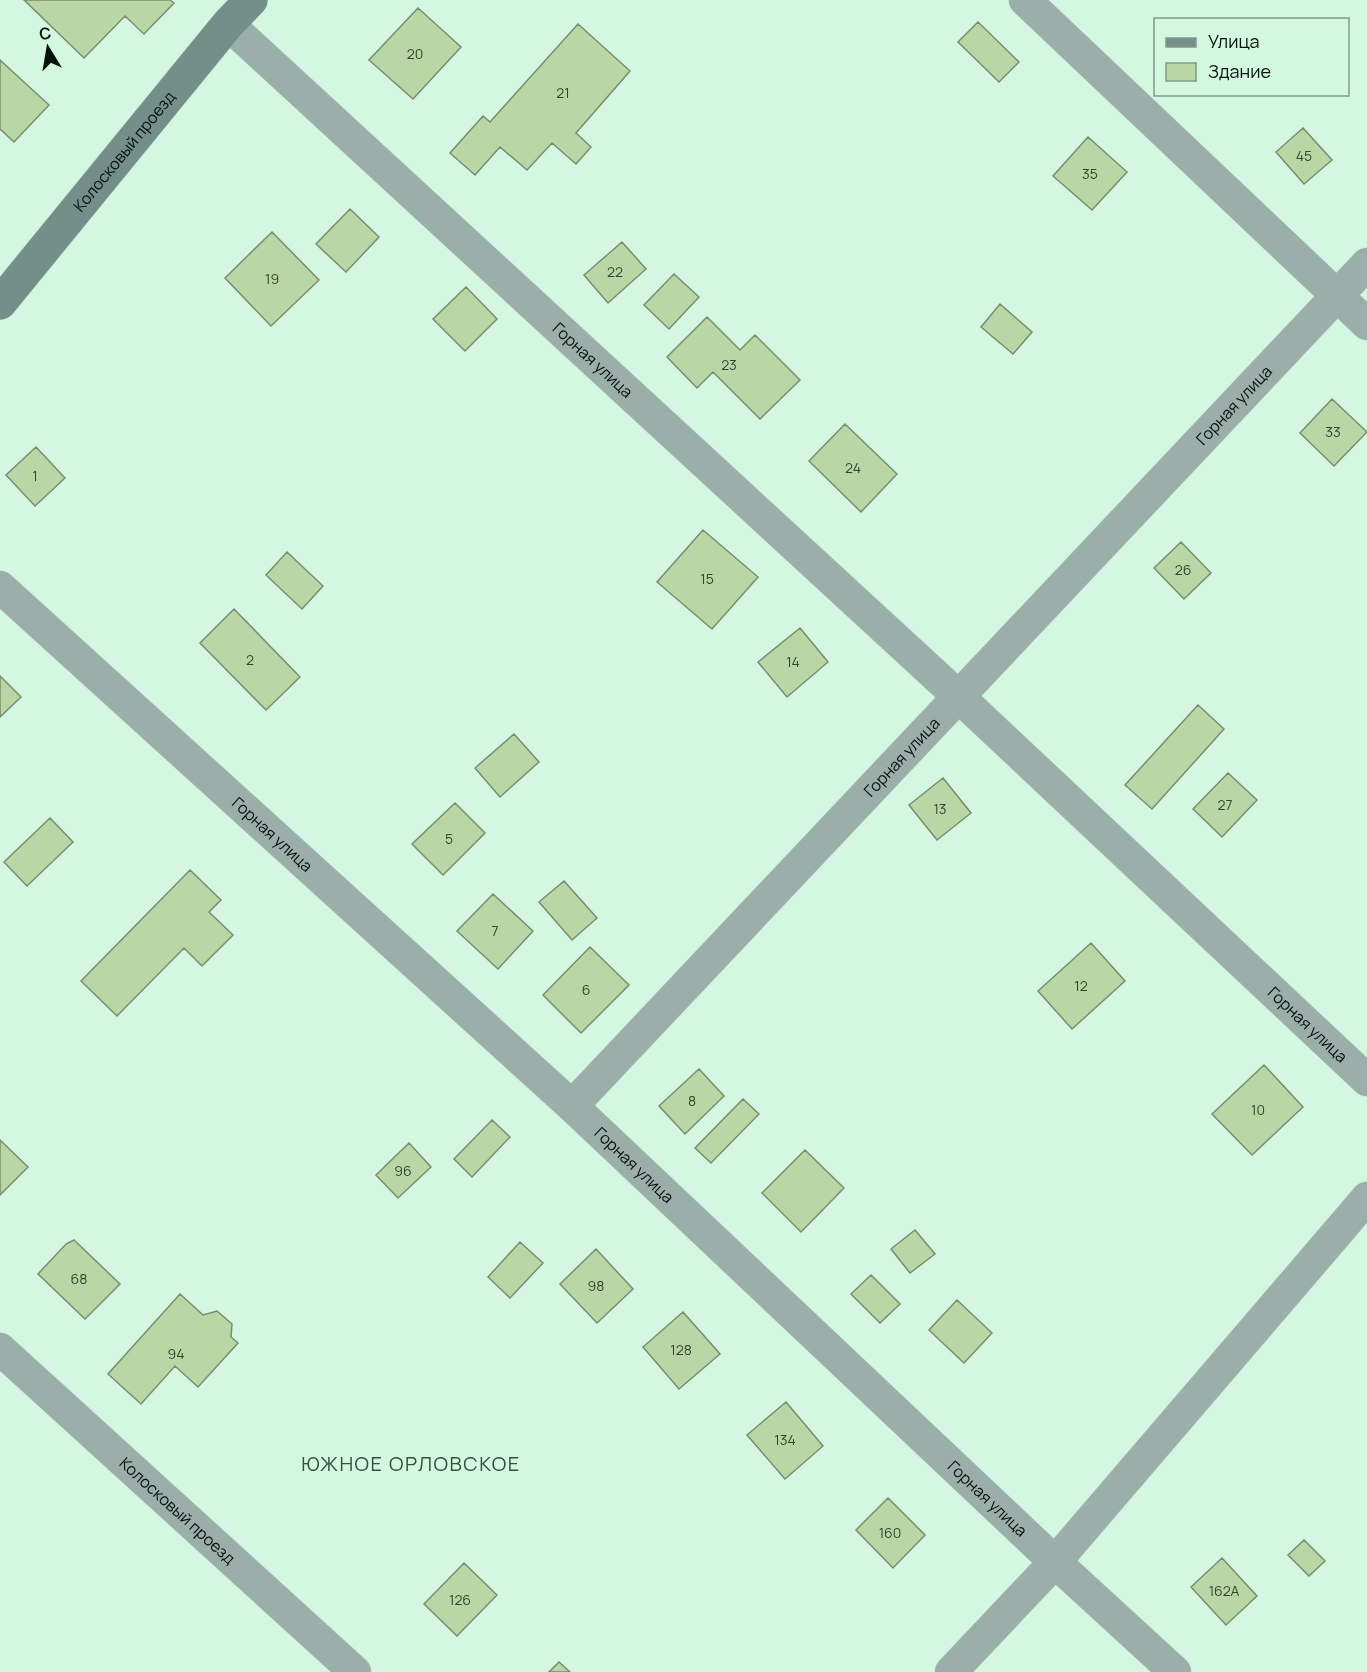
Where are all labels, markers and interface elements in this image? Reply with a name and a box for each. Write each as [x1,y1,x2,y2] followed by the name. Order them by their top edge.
[18,18,78,78] north arrow
[1154,18,1349,96] legend
[37,21,53,45] text: С
[1208,29,1260,53] text: Улица
[407,44,423,63] house number: 20
[1208,59,1271,83] text: Здание
[556,83,570,102] house number: 21
[68,86,180,216] street label: Колосковый проезд
[1296,146,1312,165] house number: 45
[1082,164,1098,183] house number: 35
[607,262,623,281] house number: 22
[265,269,279,288] house number: 19
[548,317,638,403] street label: Горная улица
[721,355,737,374] house number: 23
[1191,361,1277,450] street label: Горная улица
[1325,422,1341,441] house number: 33
[845,458,861,477] house number: 24
[32,466,38,485] house number: 1
[1175,560,1191,579] house number: 26
[700,569,714,588] house number: 15
[246,650,254,669] house number: 2
[786,652,800,671] house number: 14
[859,712,944,802] street label: Горная улица
[227,792,318,877] street label: Горная улица
[1217,795,1233,814] house number: 27
[933,799,947,818] house number: 13
[445,829,453,848] house number: 5
[491,921,499,940] house number: 7
[1074,976,1088,995] house number: 12
[582,980,590,999] house number: 6
[1263,982,1352,1067] street label: Горная улица
[688,1091,696,1110] house number: 8
[1251,1100,1265,1119] house number: 10
[590,1122,679,1208] street label: Горная улица
[394,1161,412,1180] house number: 96
[71,1269,87,1288] house number: 68
[588,1276,604,1295] house number: 98
[670,1340,692,1359] house number: 128
[168,1344,184,1363] house number: 94
[774,1430,796,1449] house number: 134
[301,1450,521,1477] district label: ЮЖНОЕ ОРЛОВСКОЕ
[115,1452,241,1569] street label: Колосковый проезд
[943,1455,1032,1541] street label: Горная улица
[879,1523,901,1542] house number: 160
[1209,1581,1239,1600] house number: 162А
[449,1590,471,1609] house number: 126

